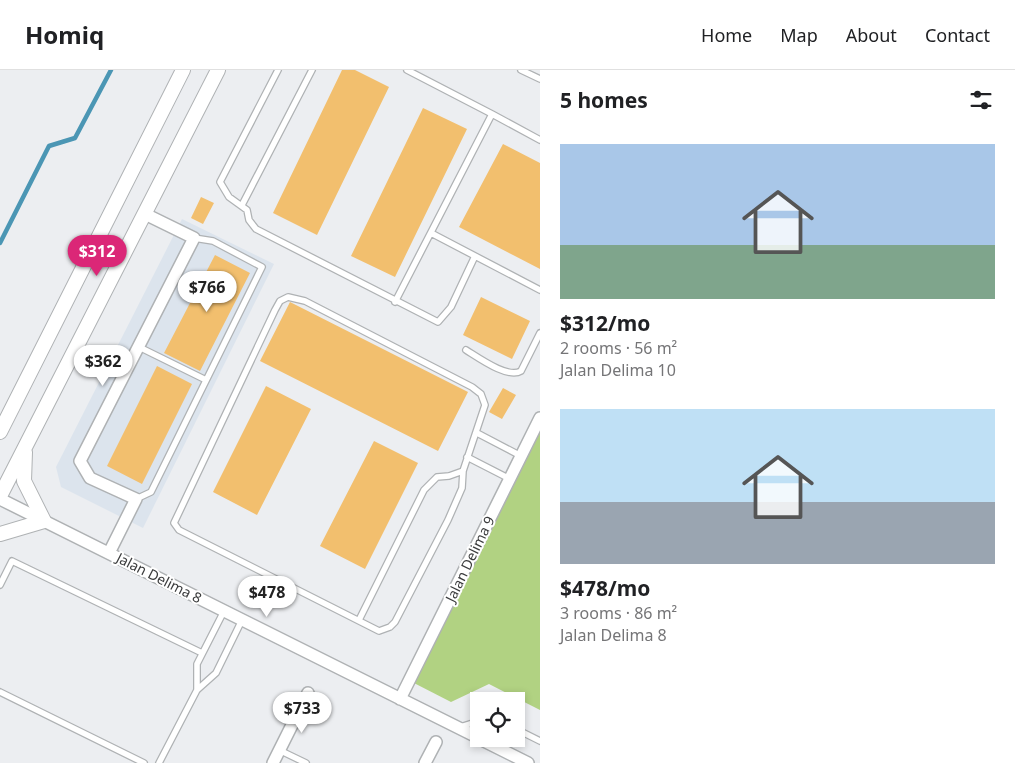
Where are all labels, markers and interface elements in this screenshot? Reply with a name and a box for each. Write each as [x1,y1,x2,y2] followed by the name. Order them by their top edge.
[25,18,104,51] text: Homiq
[701,23,752,47] text: Home
[780,23,818,47] text: Map
[846,23,897,47] text: About
[925,23,990,47] text: Contact
[560,86,648,114] text: 5 homes
[967,86,995,114] icon: filters
[733,177,823,267] icon: home
[67,234,127,277] pin: $312
[79,240,115,262] text: $312
[177,270,237,313] pin: $766
[189,276,225,298] text: $766
[560,309,650,337] text: $312/mo
[560,337,677,359] text: 2 rooms · 56 m²
[73,344,133,387] pin: $362
[85,350,121,372] text: $362
[560,359,676,381] text: Jalan Delima 10
[733,442,823,532] icon: home
[440,513,499,607] street label: Jalan Delima 9
[112,547,205,607] street label: Jalan Delima 8
[560,574,650,602] text: $478/mo
[237,576,297,618] pin: $478
[249,581,285,603] text: $478
[560,602,677,624] text: 3 rooms · 86 m²
[560,624,667,646] text: Jalan Delima 8
[272,692,332,734] pin: $733
[470,692,525,747] map controls
[470,692,525,747] button: locate
[284,697,320,719] text: $733

